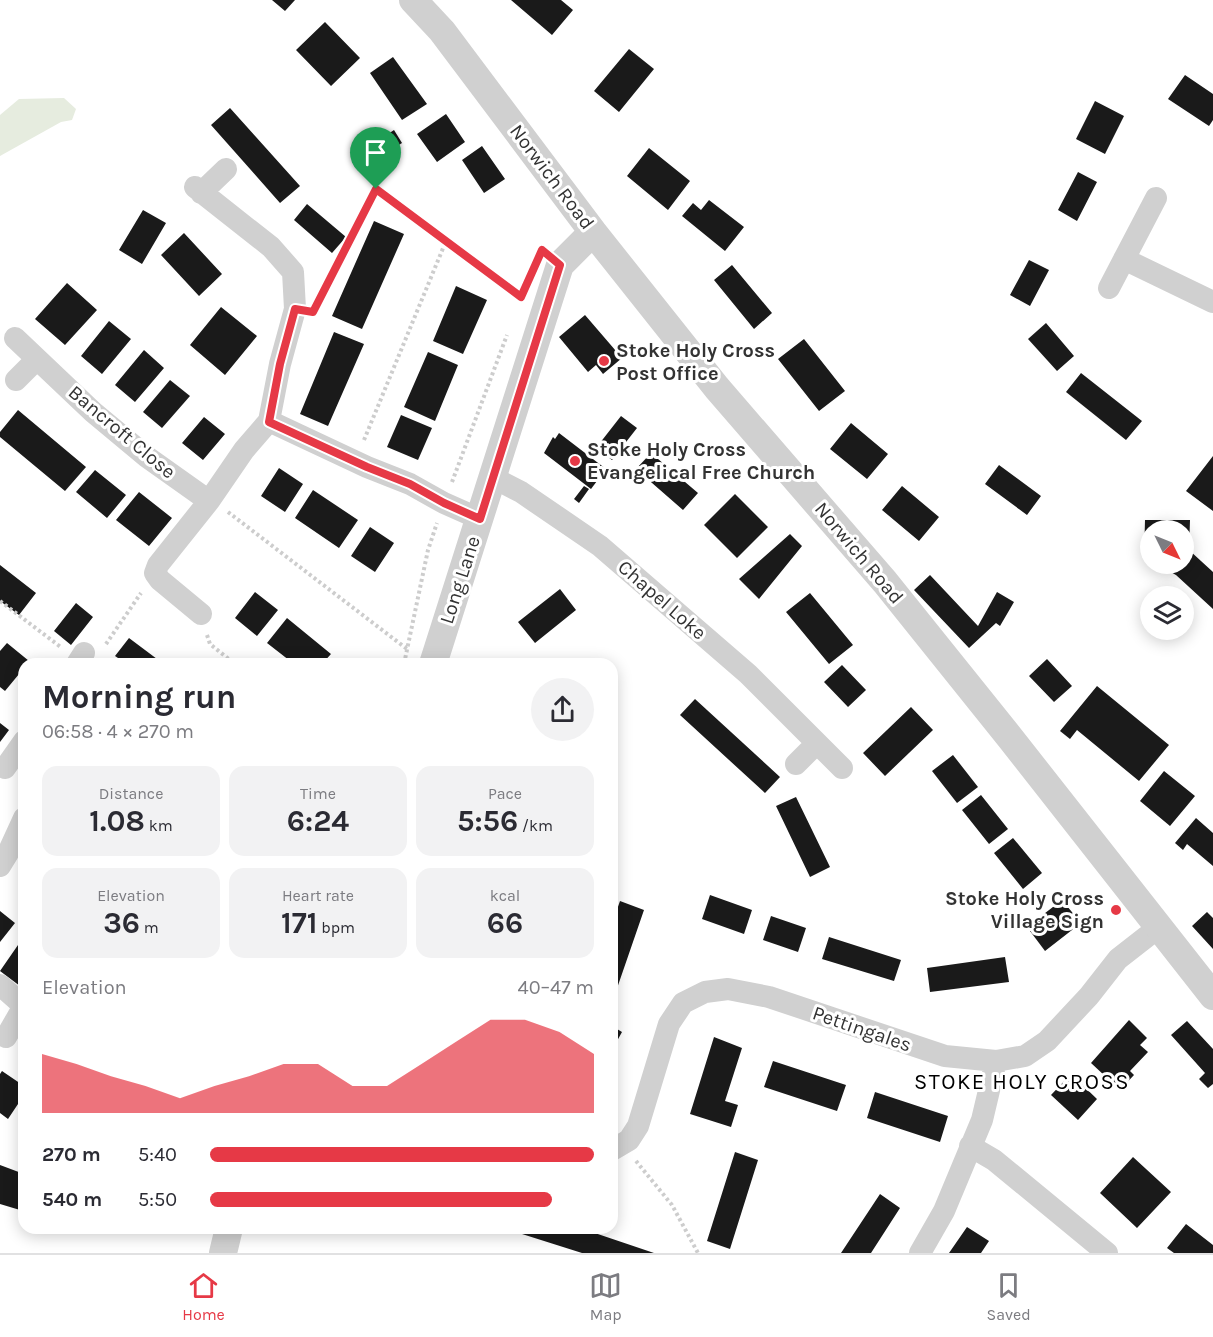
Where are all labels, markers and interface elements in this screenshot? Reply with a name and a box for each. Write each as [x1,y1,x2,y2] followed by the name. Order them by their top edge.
[505,120,599,234] street label: Norwich Road
[350,127,401,189] pin
[359,136,392,169] icon: arrive
[616,339,775,385] place label: Stoke Holy Cross Post Office
[597,354,611,368] marker: Stoke Holy Cross Post Office
[64,381,180,483] street label: Bancroft Close
[587,438,815,484] place label: Stoke Holy Cross Evangelical Free Church
[568,454,582,468] marker: Stoke Holy Cross Evangelical Free Church
[810,498,908,608] street label: Norwich Road
[1140,520,1194,574] north arrow
[1140,520,1194,640] map controls
[435,533,485,627] street label: Long Lane
[613,555,711,645] street label: Chapel Loke
[1140,586,1194,640] button: layers
[42,678,236,716] text: Morning run
[531,678,594,741] button: share
[42,720,194,743] text: 06:58 · 4 × 270 m
[99,784,163,803] text: Distance
[300,784,336,803] text: Time
[488,784,522,803] text: Pace
[89,803,145,839] text: 1.08
[287,803,349,839] text: 6:24
[457,803,518,839] text: 5:56
[145,816,173,835] text: km
[518,816,553,835] text: /km
[97,886,165,905] text: Elevation
[282,886,354,905] text: Heart rate
[490,886,520,905] text: kcal
[945,887,1104,933] place label: Stoke Holy Cross Village Sign
[1109,903,1123,917] marker: Stoke Holy Cross Village Sign
[103,905,140,941] text: 36
[281,905,317,941] text: 171
[487,905,523,941] text: 66
[140,918,159,937] text: m
[317,918,355,937] text: bpm
[42,976,127,999] text: Elevation
[517,976,594,999] text: 40–47 m
[810,1001,914,1057] street label: Pettingales
[914,1069,1130,1095] district label: STOKE HOLY CROSS
[42,1143,101,1166] text: 270 m
[138,1143,177,1166] text: 5:40
[42,1188,102,1211] text: 540 m
[138,1188,177,1211] text: 5:50
[182,1269,225,1324] tab: Home
[589,1269,622,1324] tab: Map
[987,1269,1031,1324] tab: Saved

